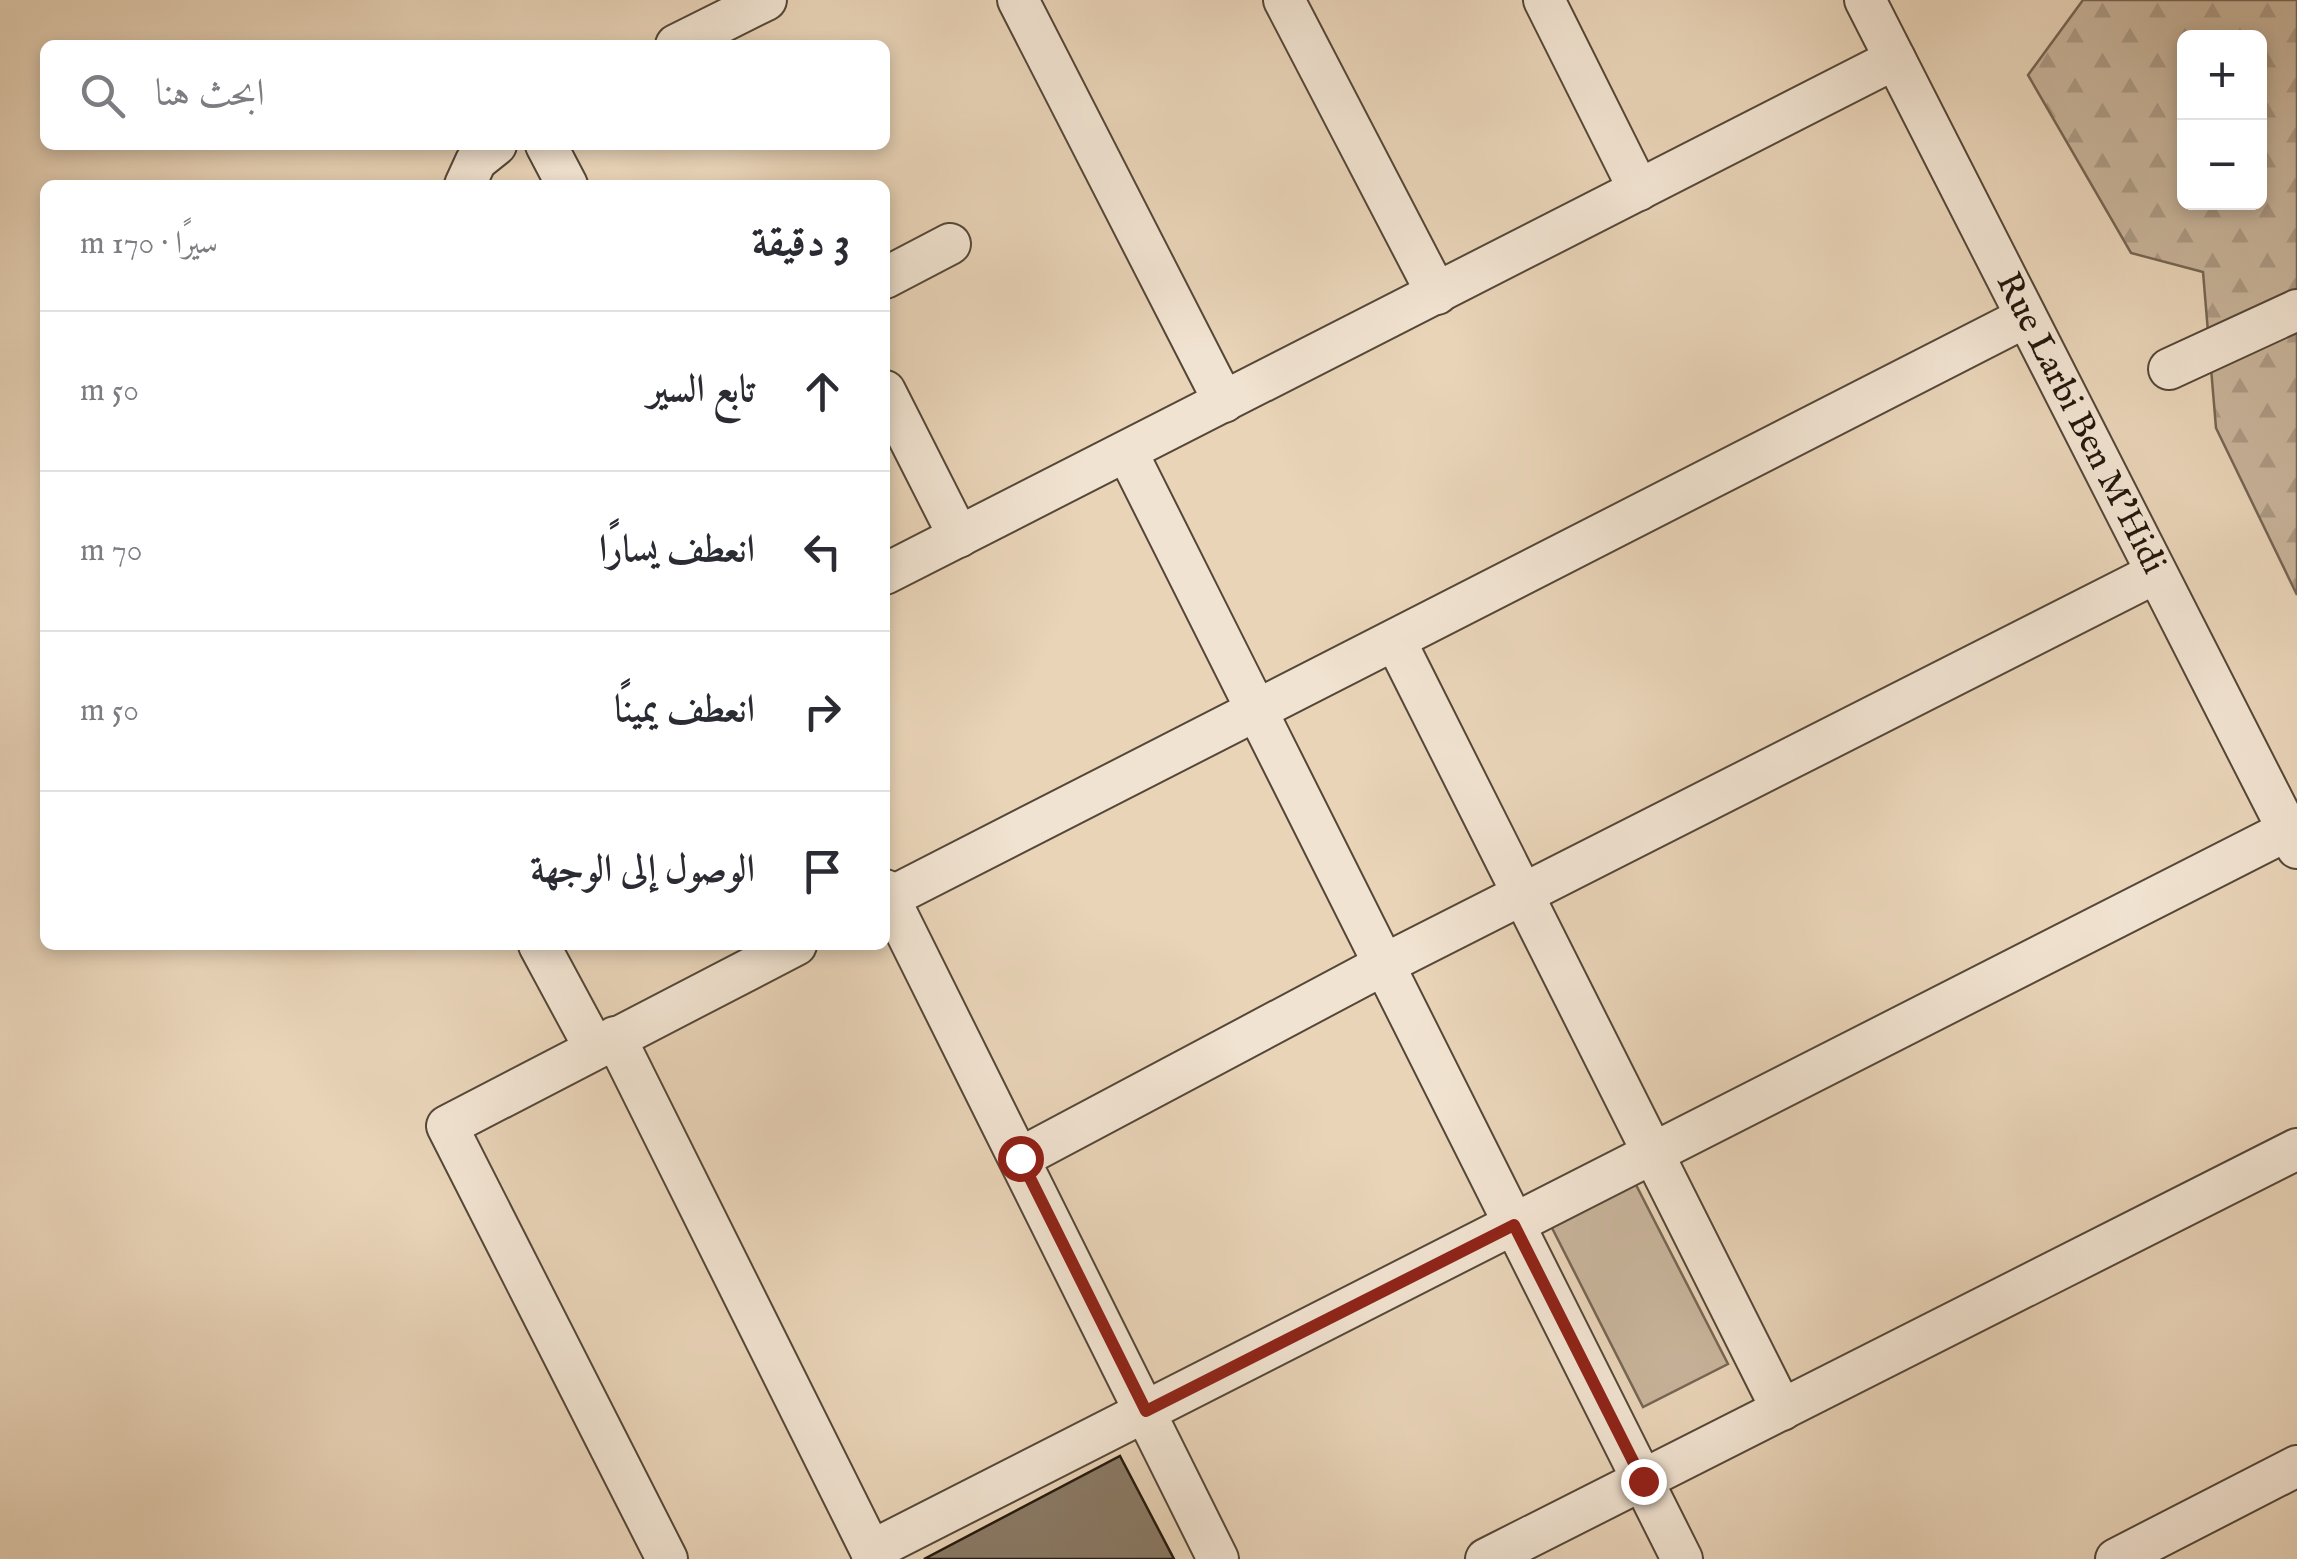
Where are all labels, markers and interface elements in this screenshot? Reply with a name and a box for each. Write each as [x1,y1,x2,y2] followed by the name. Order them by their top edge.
[2177,30,2267,210] map controls
[2177,30,2267,120] button: +
[40,40,890,150] search box
[75,68,130,123] icon: search
[155,71,265,119] text: ابحث هنا
[2177,120,2267,210] button: −
[752,217,850,270] text: 3 دقيقة
[80,224,218,265] text: سيرًا · 170 m
[1985,265,2176,581] street label: Rue Larbi Ben M'Hidi
[795,364,850,419] icon: ahead
[647,367,755,415] text: تابع السير
[80,371,139,412] text: 50 m
[795,524,850,579] icon: left
[599,527,755,575] text: انعطف يسارًا
[80,531,142,572] text: 70 m
[795,684,850,739] icon: right
[614,687,755,735] text: انعطف يمينًا
[80,691,139,732] text: 50 m
[795,844,850,899] icon: arrive
[530,847,755,895] text: الوصول إلى الوجهة
[998,1136,1044,1182] route start
[1621,1459,1667,1505] route end

